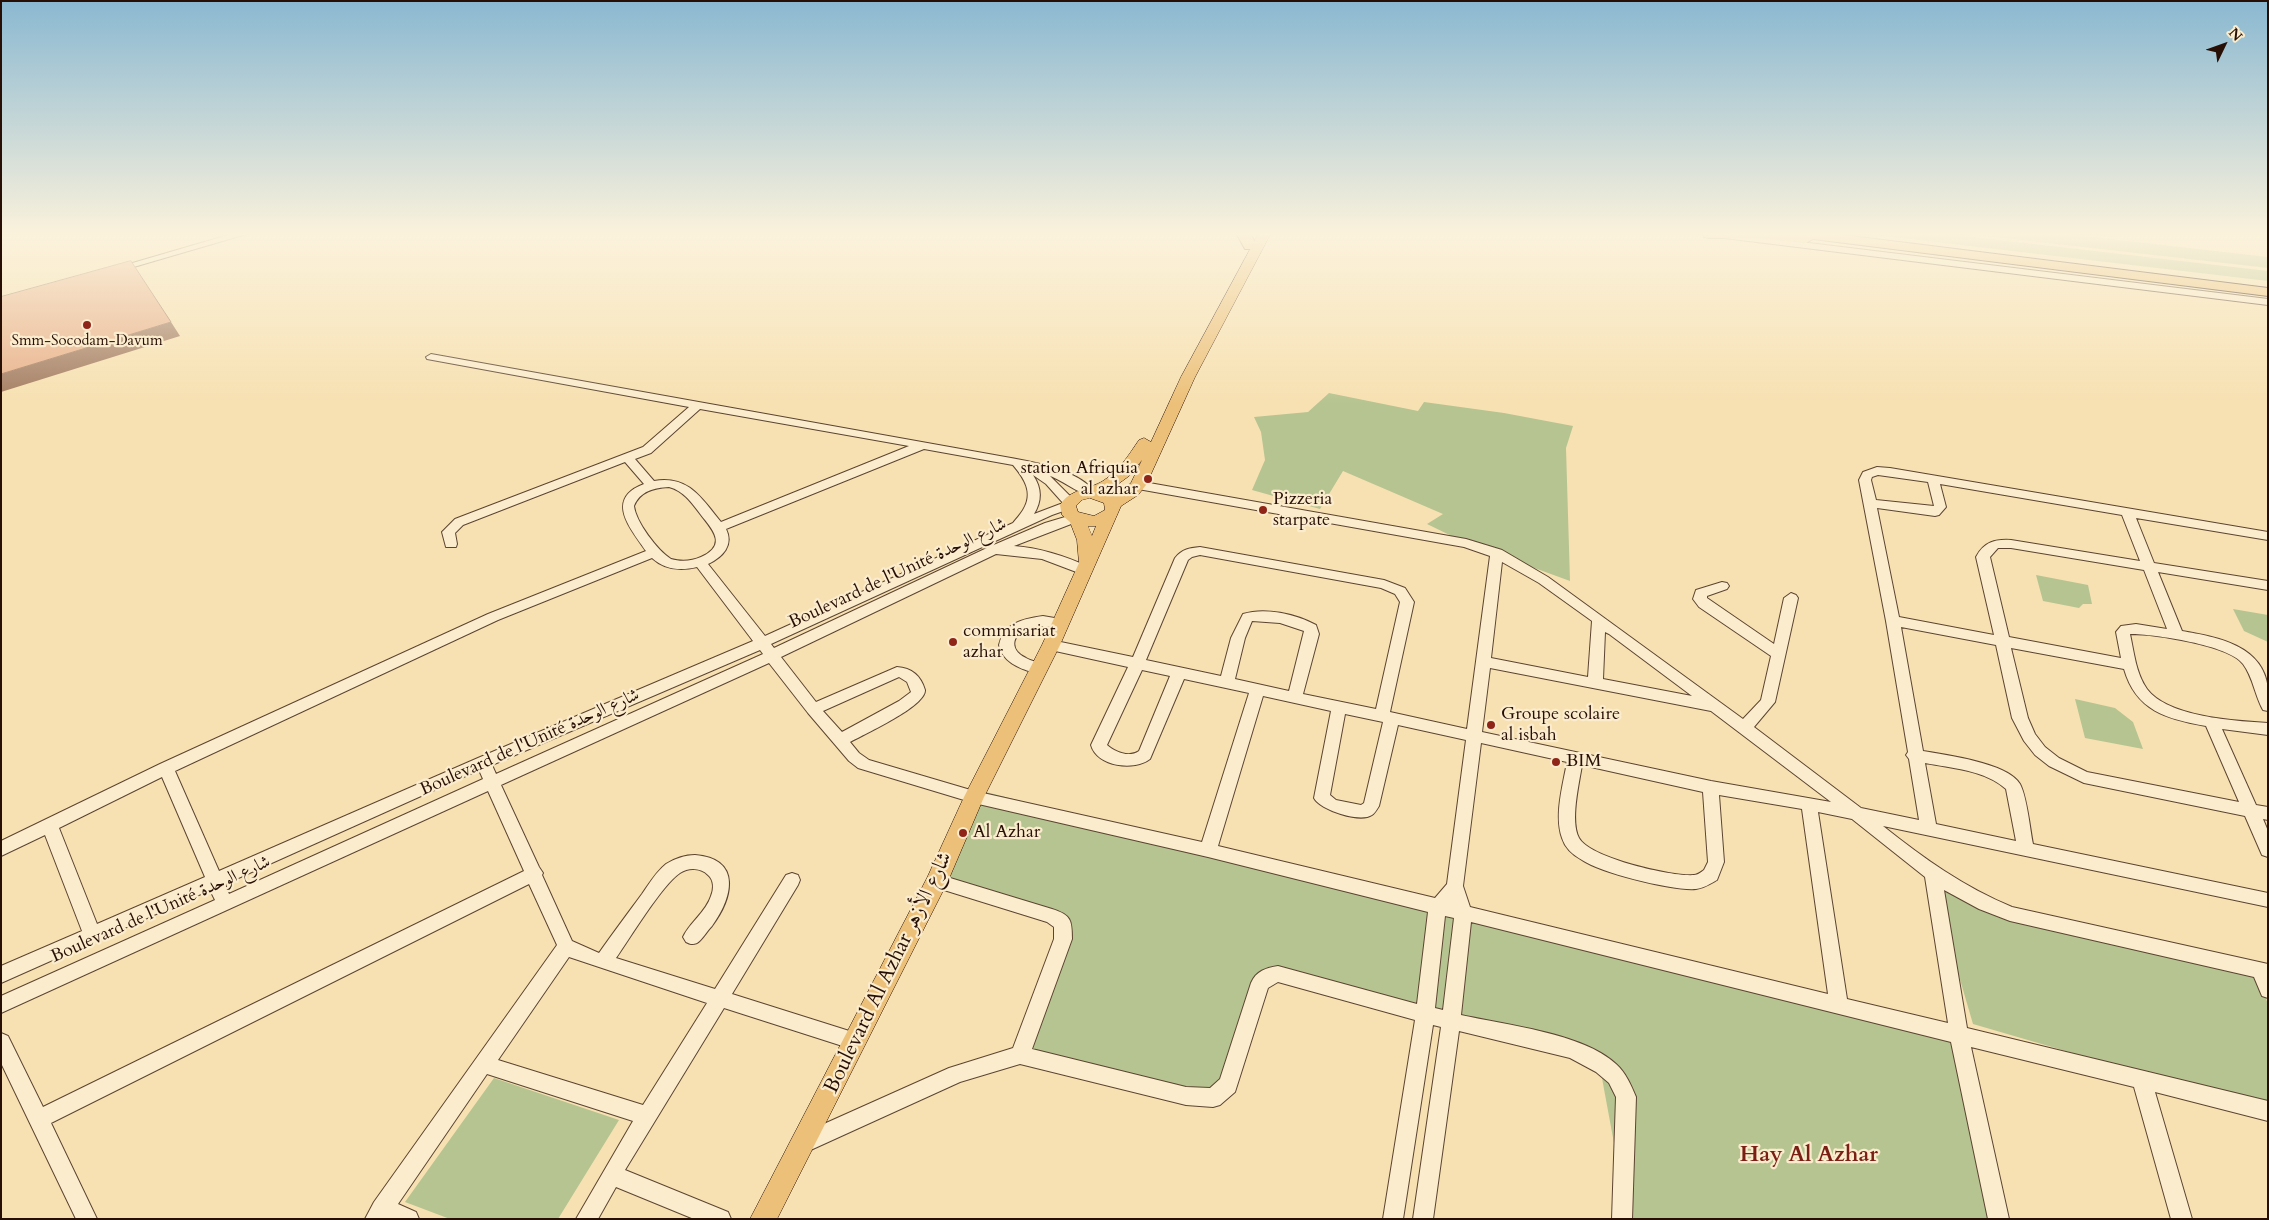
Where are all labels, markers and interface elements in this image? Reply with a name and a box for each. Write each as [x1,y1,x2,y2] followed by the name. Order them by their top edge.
[2199,20,2249,70] north arrow
[2224,24,2247,46] text: N
[81,319,93,331] marker: Smm-Socodam-Davum
[11,333,163,351] place label: Smm-Socodam-Davum
[1021,458,1138,500] place label: station Afriquia al azhar
[1142,473,1154,485] marker: station Afriquia al azhar
[1273,489,1332,532] place label: Pizzeria starpate
[1257,504,1269,516] marker: Pizzeria starpate
[786,514,1010,634] street label: Boulevard de l'Unité شارع الوحدة
[963,621,1055,664] place label: commisariat azhar
[947,636,959,648] marker: commisariat azhar
[417,685,643,801] street label: Boulevard de l'Unité شارع الوحدة
[1501,704,1620,746] place label: Groupe scolaire al isbah
[1485,719,1497,731] marker: Groupe scolaire al isbah
[1566,751,1601,773] place label: BIM
[1550,756,1562,768] marker: BIM
[973,822,1040,844] place label: Al Azhar
[957,827,969,839] marker: Al Azhar
[819,848,959,1098] street label: Boulevard Al Azhar شارع الأزهر
[48,852,274,968] street label: Boulevard de l'Unité شارع الوحدة
[1740,1143,1878,1169] district label: Hay Al Azhar

